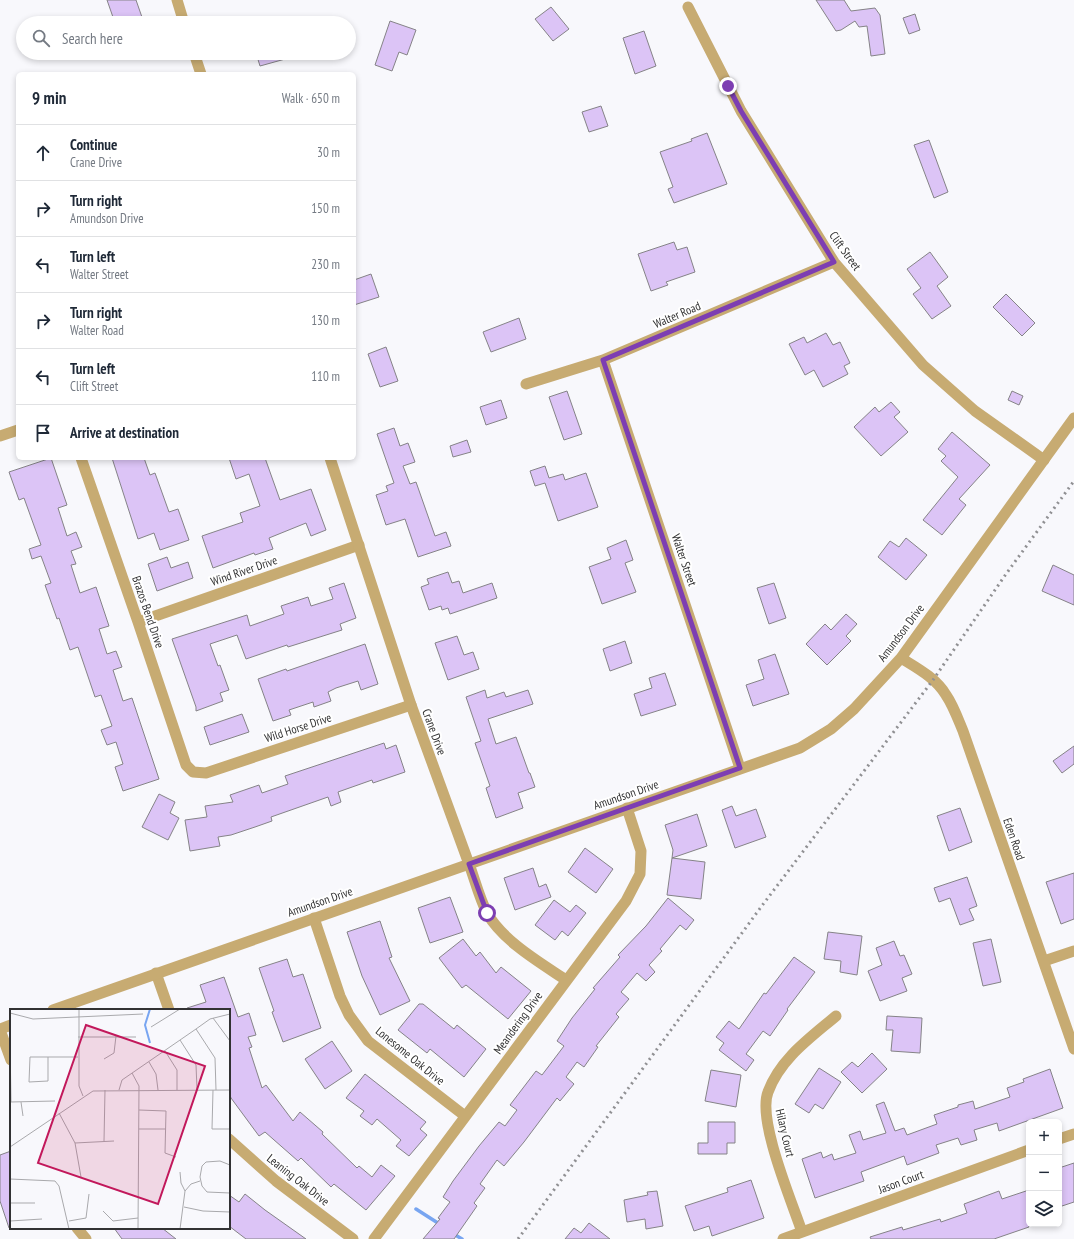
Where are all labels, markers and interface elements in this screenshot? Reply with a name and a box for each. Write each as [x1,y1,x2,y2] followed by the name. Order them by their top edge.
[16,16,356,60] search box
[30,27,52,49] icon: search
[62,29,123,48] text: Search here
[719,77,737,95] route end
[32,87,66,109] text: 9 min
[282,90,340,107] text: Walk · 650 m
[70,135,117,154] text: Continue
[32,142,54,164] icon: ahead
[317,144,340,161] text: 30 m
[70,154,122,171] text: Crane Drive
[70,191,122,210] text: Turn right
[32,198,54,220] icon: right
[311,200,340,217] text: 150 m
[70,210,144,227] text: Amundson Drive
[826,228,865,274] street label: Clift Street
[70,247,115,266] text: Turn left
[32,254,54,276] icon: left
[311,256,340,273] text: 230 m
[70,266,129,283] text: Walter Street
[651,298,703,331] street label: Walter Road
[70,303,122,322] text: Turn right
[32,310,54,332] icon: right
[311,312,340,329] text: 130 m
[70,322,124,339] text: Walter Road
[70,359,115,378] text: Turn left
[32,366,54,388] icon: left
[311,368,340,385] text: 110 m
[70,378,118,395] text: Clift Street
[32,422,54,444] icon: arrive
[70,423,179,442] text: Arrive at destination
[669,532,701,589] street label: Walter Street
[209,552,279,589] street label: Wind River Drive
[129,574,168,650] street label: Brazos Bend Drive
[874,601,927,664] street label: Amundson Drive
[419,707,450,757] street label: Crane Drive
[262,710,333,745] street label: Wild Horse Drive
[591,776,660,813] street label: Amundson Drive
[1000,816,1029,862] street label: Eden Road
[285,883,354,920] street label: Amundson Drive
[478,904,496,922] route start
[490,989,545,1057] street label: Meandering Drive
[10,1009,230,1229] inset map
[373,1023,448,1088] street label: Lonesome Oak Drive
[773,1107,798,1159] street label: Hilary Court
[1026,1119,1062,1227] map controls
[1026,1119,1062,1155] button: +
[264,1151,333,1209] street label: Leaning Oak Drive
[1026,1155,1062,1191] button: −
[875,1166,926,1197] street label: Jason Court
[1026,1191,1062,1227] button: layers

